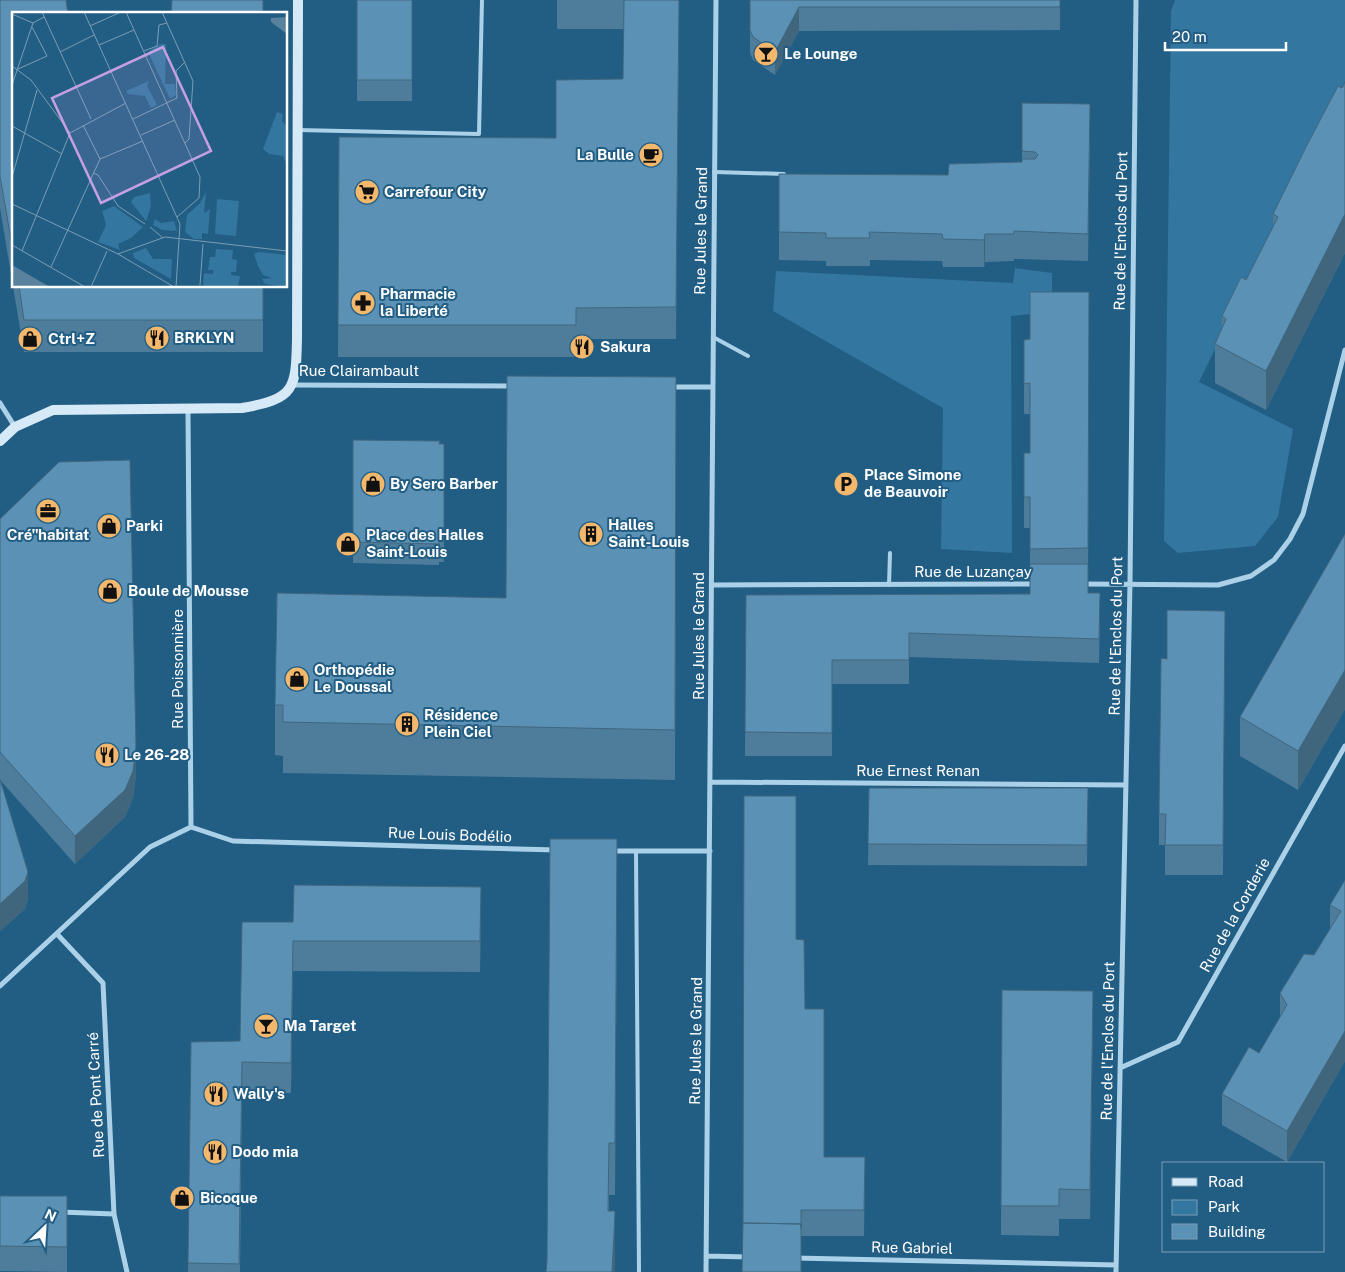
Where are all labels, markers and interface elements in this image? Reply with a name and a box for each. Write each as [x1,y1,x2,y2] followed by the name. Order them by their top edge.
[12,12,288,288] inset map
[1165,20,1286,52] scale bar
[1172,28,1207,45] text: 20 m
[753,41,779,67] bar icon: Le Lounge
[784,45,857,62] place label: Le Lounge
[638,142,664,168] cafe icon: La Bulle
[576,146,634,163] place label: La Bulle
[1111,151,1130,311] street label: Rue de l'Enclos du Port
[691,167,710,295] street label: Rue Jules le Grand
[354,179,380,205] supermarket icon: Carrefour City
[384,183,487,200] place label: Carrefour City
[380,285,456,319] place label: Pharmacie la Liberté
[350,290,376,316] pharmacy icon: Pharmacie la Liberté
[144,325,170,351] restaurant icon: BRKLYN
[17,326,43,352] shop icon: Ctrl+Z
[174,329,235,346] place label: BRKLYN
[48,330,95,347] place label: Ctrl+Z
[569,334,595,360] restaurant icon: Sakura
[600,338,651,355] place label: Sakura
[299,362,419,379] street label: Rue Clairambault
[864,466,961,500] place label: Place Simone de Beauvoir
[360,471,386,497] shop icon: By Sero Barber
[833,471,859,497] parking icon: Place Simone de Beauvoir
[390,475,498,492] place label: By Sero Barber
[35,498,61,524] office icon: Cré"habitat
[96,513,122,539] shop icon: Parki
[608,516,689,550] place label: Halles Saint-Louis
[126,517,163,534] place label: Parki
[578,521,604,547] building icon: Halles Saint-Louis
[7,526,89,543] place label: Cré"habitat
[366,526,484,560] place label: Place des Halles Saint-Louis
[335,531,361,557] shop icon: Place des Halles Saint-Louis
[1106,556,1125,716] street label: Rue de l'Enclos du Port
[914,563,1032,580] street label: Rue de Luzançay
[690,572,707,700] street label: Rue Jules le Grand
[97,578,123,604] shop icon: Boule de Mousse
[128,582,249,599] place label: Boule de Mousse
[169,609,186,729] street label: Rue Poissonnière
[314,661,395,695] place label: Orthopédie Le Doussal
[284,666,310,692] shop icon: Orthopédie Le Doussal
[424,706,498,740] place label: Résidence Plein Ciel
[394,711,420,737] building icon: Résidence Plein Ciel
[94,742,120,768] restaurant icon: Le 26-28
[124,746,189,763] place label: Le 26-28
[856,762,980,779] street label: Rue Ernest Renan
[388,824,512,845] street label: Rue Louis Bodélio
[1196,855,1273,975] street label: Rue de la Corderie
[1098,961,1117,1121] street label: Rue de l'Enclos du Port
[686,977,705,1105] street label: Rue Jules le Grand
[253,1013,279,1039] bar icon: Ma Target
[284,1017,356,1034] place label: Ma Target
[84,1032,107,1158] street label: Rue de Pont Carré
[203,1081,229,1107] restaurant icon: Wally's
[234,1085,285,1102] place label: Wally's
[202,1139,228,1165] restaurant icon: Dodo mia
[232,1143,298,1160] place label: Dodo mia
[1162,1162,1325,1252] legend
[1208,1173,1244,1190] text: Road
[169,1185,195,1211] shop icon: Bicoque
[200,1189,258,1206] place label: Bicoque
[1208,1198,1240,1215] text: Park
[20,1202,70,1252] north arrow
[42,1206,59,1225] text: N
[1208,1223,1266,1240] text: Building
[871,1238,953,1257] street label: Rue Gabriel

